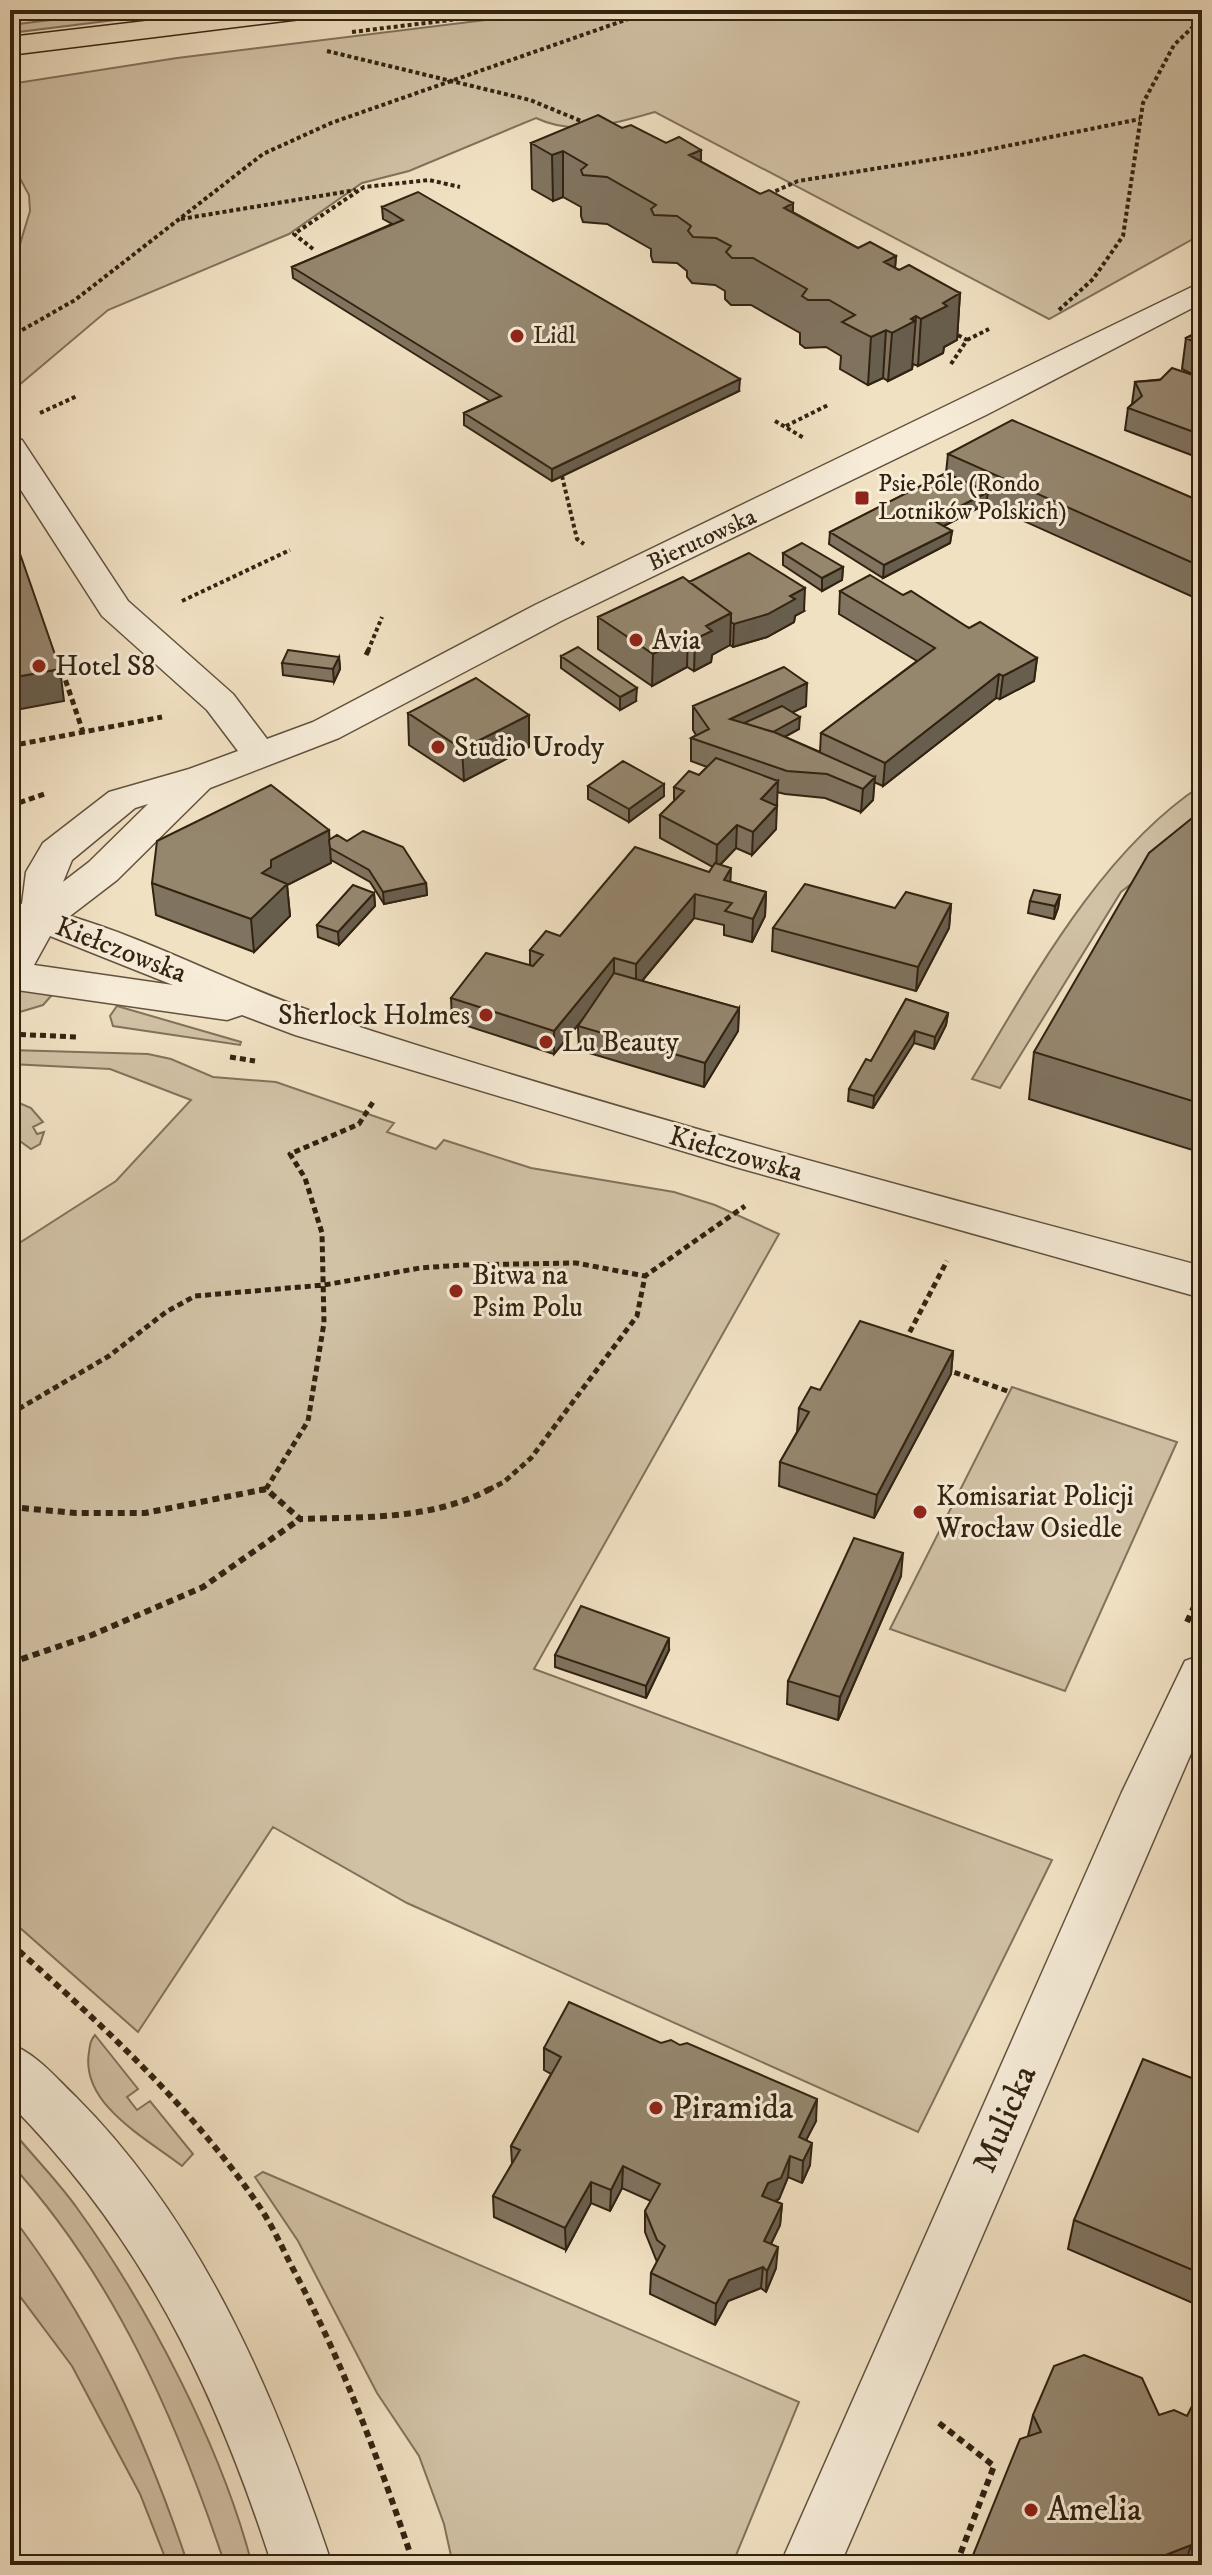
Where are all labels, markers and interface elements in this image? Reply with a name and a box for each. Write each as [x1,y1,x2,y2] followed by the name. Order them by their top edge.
[533,321,576,351] place label: Lidl
[508,327,526,345] marker: Lidl
[878,469,1067,527] place label: Psie Pole (Rondo Lotników Polskich)
[853,489,871,507] marker: Psie Pole (Rondo Lotników Polskich)
[643,501,762,578] street label: Bierutowska
[652,623,701,658] place label: Avia
[627,631,645,649] marker: Avia
[55,649,155,684] place label: Hotel S8
[30,657,48,675] marker: Hotel S8
[454,730,605,765] place label: Studio Urody
[429,738,447,756] marker: Studio Urody
[51,909,192,991] street label: Kiełczowska
[278,998,470,1033] place label: Sherlock Holmes
[477,1006,495,1024] marker: Sherlock Holmes
[562,1025,679,1060] place label: Lu Beauty
[537,1033,555,1051] marker: Lu Beauty
[665,1118,807,1190] street label: Kiełczowska
[472,1258,583,1325] place label: Bitwa na Psim Polu
[447,1282,465,1300] marker: Bitwa na Psim Polu
[935,1479,1134,1546] place label: Komisariat Policji Wrocław Osiedle
[911,1503,929,1521] marker: Komisariat Policji Wrocław Osiedle
[964,2059,1046,2179] street label: Mulicka
[672,2087,794,2129] place label: Piramida
[647,2099,665,2117] marker: Piramida
[1047,2489,1142,2531] place label: Amelia
[1022,2501,1040,2519] marker: Amelia

